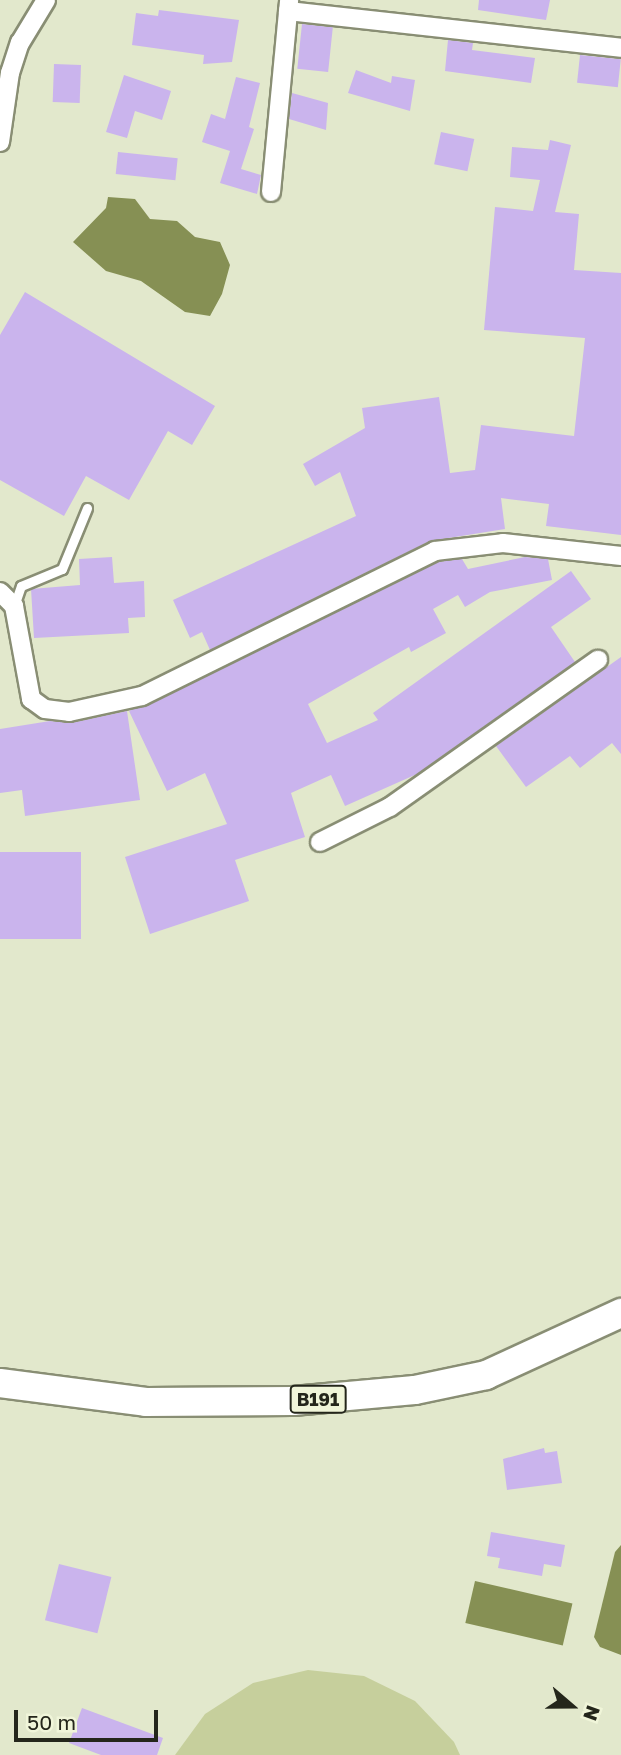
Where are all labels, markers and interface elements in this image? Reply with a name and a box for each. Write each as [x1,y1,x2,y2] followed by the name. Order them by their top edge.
[288,1384,348,1414] road number: B191
[537,1671,607,1741] north arrow
[18,1696,161,1740] scale bar
[579,1703,605,1724] text: N
[27,1709,76,1735] text: 50 m

